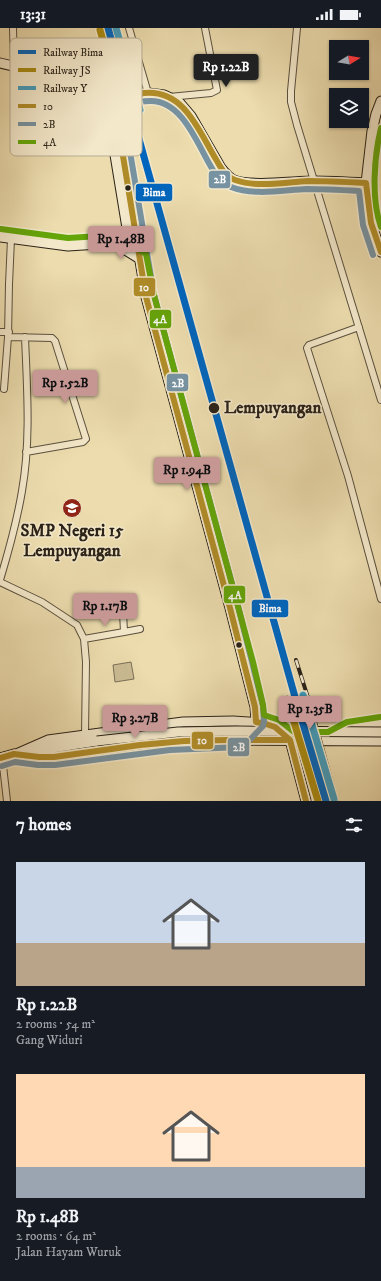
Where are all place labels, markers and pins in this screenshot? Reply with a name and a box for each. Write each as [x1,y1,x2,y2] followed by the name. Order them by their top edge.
[185,54,267,88] pin: Rp 1.22B
[123,183,133,193] unlabelled marker
[80,226,162,260] pin: Rp 1.48B
[24,370,106,404] pin: Rp 1.52B
[224,397,321,419] place label: Lempuyangan
[207,401,221,415] marker: Lempuyangan
[146,457,228,491] pin: Rp 1.94B
[61,497,83,519] school or university icon: SMP Negeri 15 Lempuyangan
[21,520,124,562] place label: SMP Negeri 15 Lempuyangan
[64,593,146,627] pin: Rp 1.17B
[234,640,244,650] unlabelled marker
[269,696,351,730] pin: Rp 1.35B
[94,705,176,739] pin: Rp 3.27B

